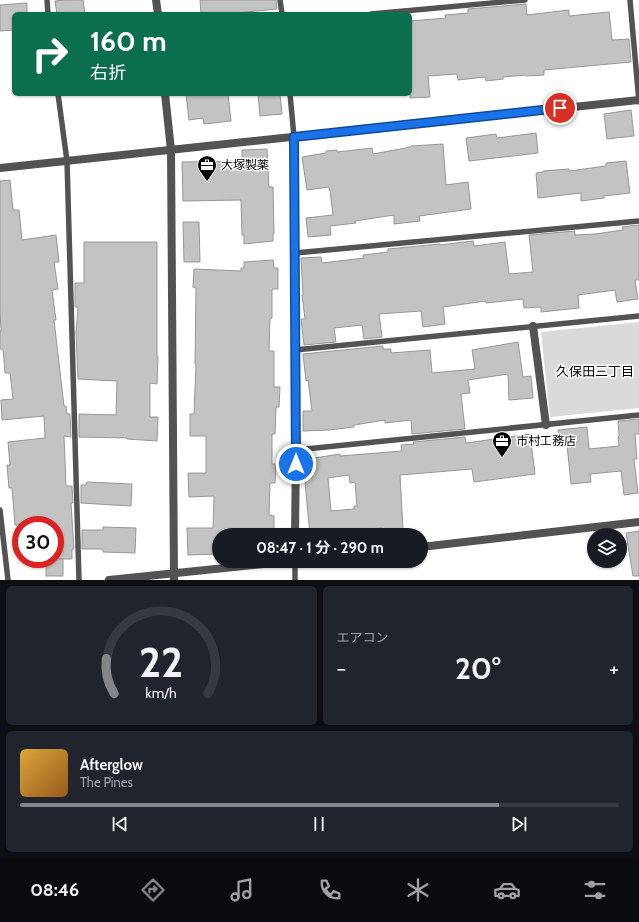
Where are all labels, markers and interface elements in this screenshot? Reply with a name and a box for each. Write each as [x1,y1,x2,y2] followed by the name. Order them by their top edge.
[90,24,166,58] text: 160 m
[24,28,76,80] icon: right
[90,62,126,84] text: 右折
[543,91,577,125] pin
[549,97,571,119] icon: arrive
[196,154,218,182] office icon: 大塚製薬
[221,157,269,172] place label: 大塚製薬
[556,363,634,379] district label: 久保田三丁目
[491,430,513,458] office icon: 市村工務店
[516,433,576,448] place label: 市村工務店
[275,443,317,485] position arrow
[12,516,64,568] speed limit sign: 30
[587,528,627,568] map controls
[587,528,627,568] button: layers
[256,539,384,557] text: 08:47 · 1 分 · 290 m
[337,629,389,645] text: エアコン
[139,636,183,686] text: 22
[455,650,501,687] text: 20°
[337,655,346,682] text: −
[609,655,619,682] text: +
[146,683,177,701] text: km/h
[80,756,143,774] text: Afterglow
[80,774,133,790] text: The Pines
[109,813,131,835] icon: previous
[308,813,330,835] icon: pause
[508,813,530,835] icon: next
[139,876,167,904] icon: directions
[228,876,256,904] icon: music
[316,876,344,904] icon: phone
[404,876,432,904] icon: climate
[493,876,521,904] icon: car
[581,876,609,904] icon: filters
[30,879,79,901] text: 08:46

